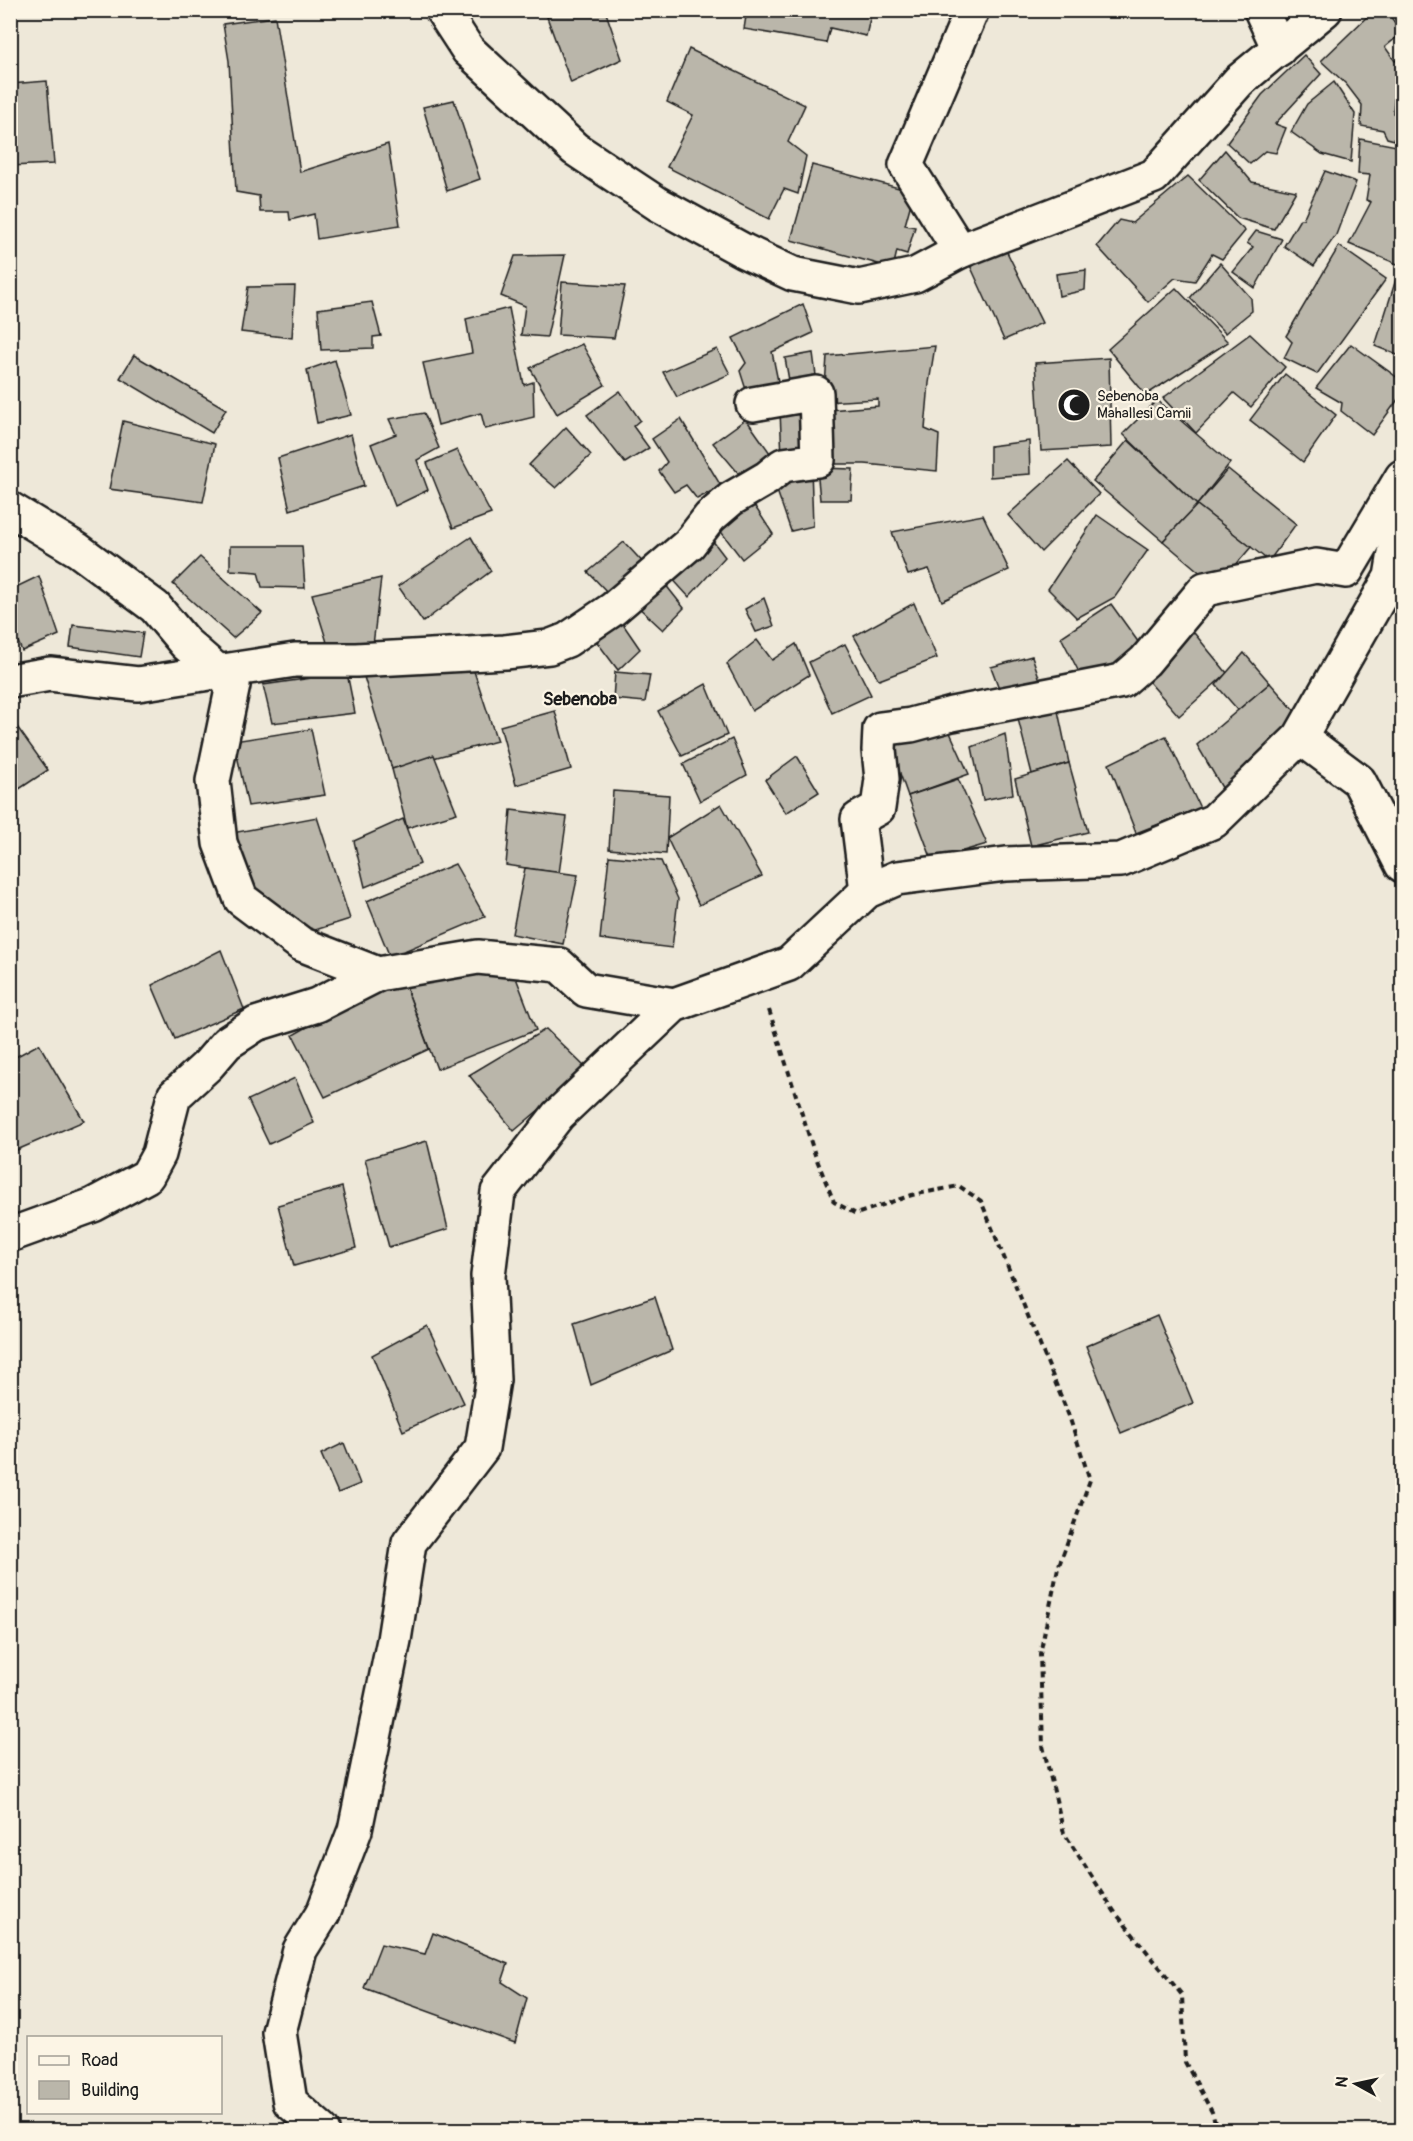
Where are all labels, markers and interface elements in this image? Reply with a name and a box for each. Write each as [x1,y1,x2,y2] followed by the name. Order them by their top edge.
[1056,387,1092,423] mosque icon: Sebenoba Mahallesi Camii
[1097,387,1191,423] place label: Sebenoba Mahallesi Camii
[543,688,618,711] district label: Sebenoba
[27,2036,222,2114] legend
[81,2049,118,2072] text: Road
[1326,2054,1386,2114] north arrow
[1331,2075,1353,2089] text: N
[81,2079,139,2102] text: Building

